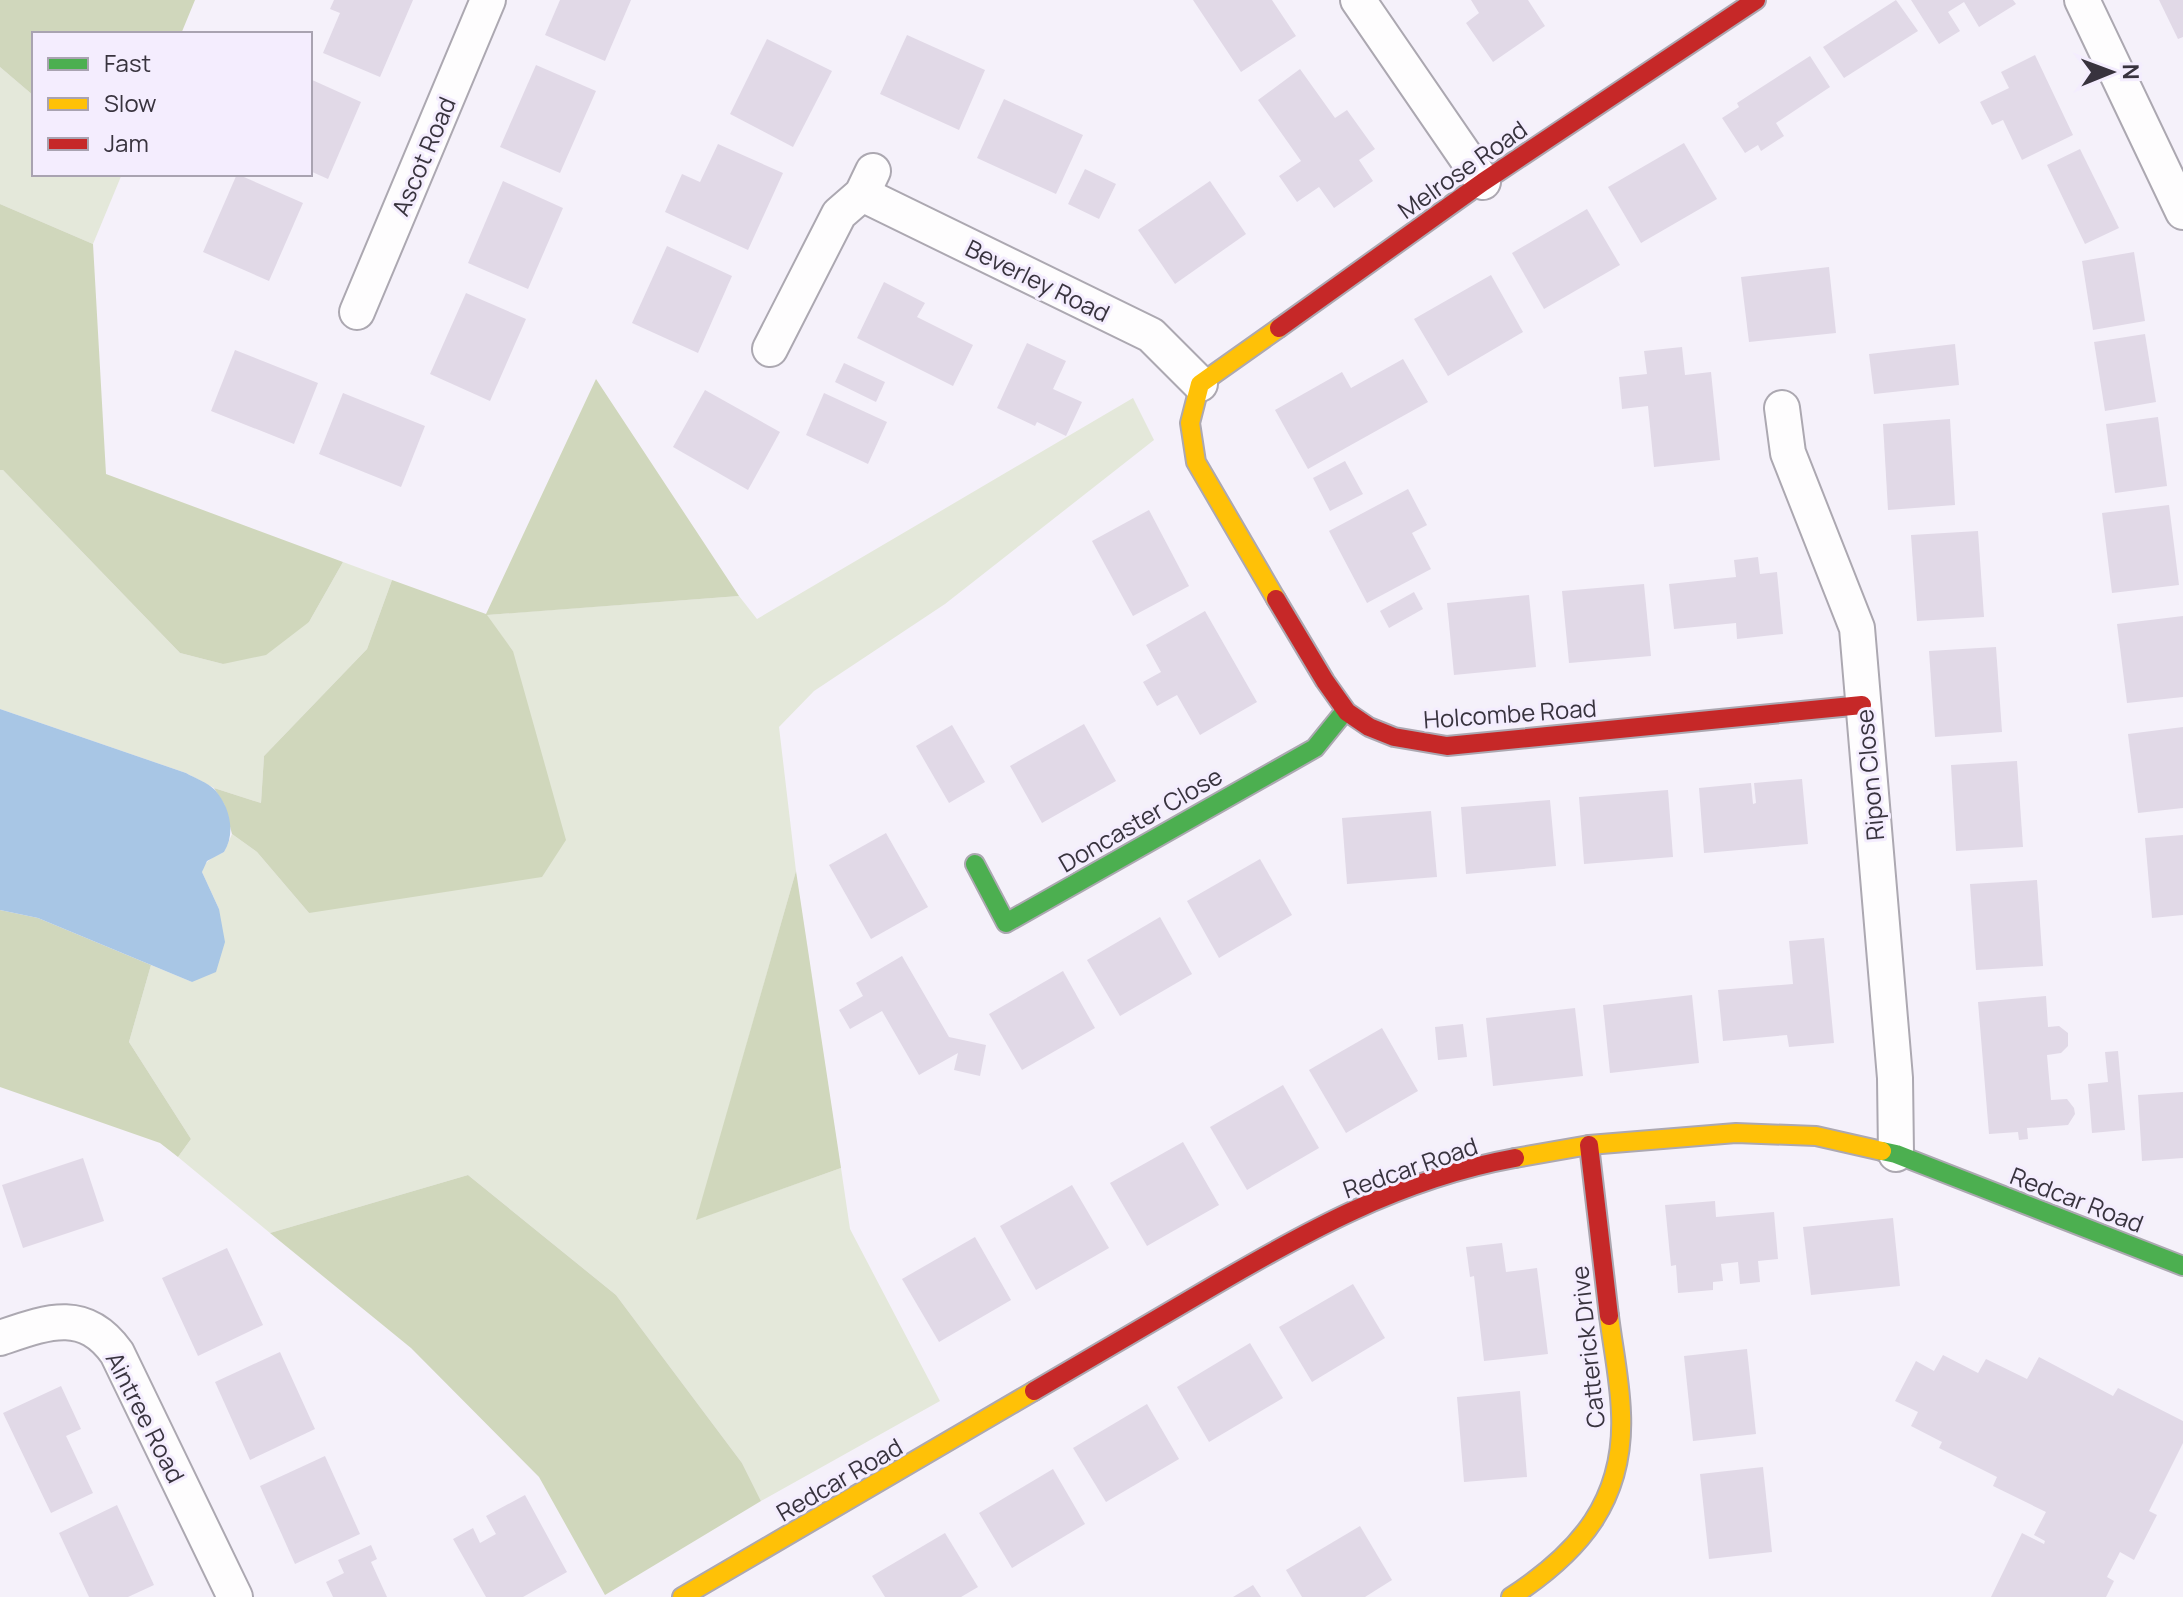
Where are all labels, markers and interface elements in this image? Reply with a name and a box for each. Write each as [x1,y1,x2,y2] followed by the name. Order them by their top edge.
[32,32,312,176] legend
[2071,32,2151,112] north arrow
[104,46,151,79] text: Fast
[2116,63,2146,80] text: N
[104,86,157,119] text: Slow
[383,91,463,221] street label: Ascot Road
[1391,112,1533,226] street label: Melrose Road
[104,126,149,159] text: Jam
[960,231,1116,329] street label: Beverley Road
[1422,690,1598,736] street label: Holcombe Road
[1847,708,1891,842] street label: Ripon Close
[1052,759,1228,879] street label: Doncaster Close
[1338,1129,1482,1205] street label: Redcar Road
[2006,1158,2148,1240] street label: Redcar Road
[1562,1264,1612,1430] street label: Catterick Drive
[99,1346,193,1488] street label: Aintree Road
[770,1430,908,1528] street label: Redcar Road

